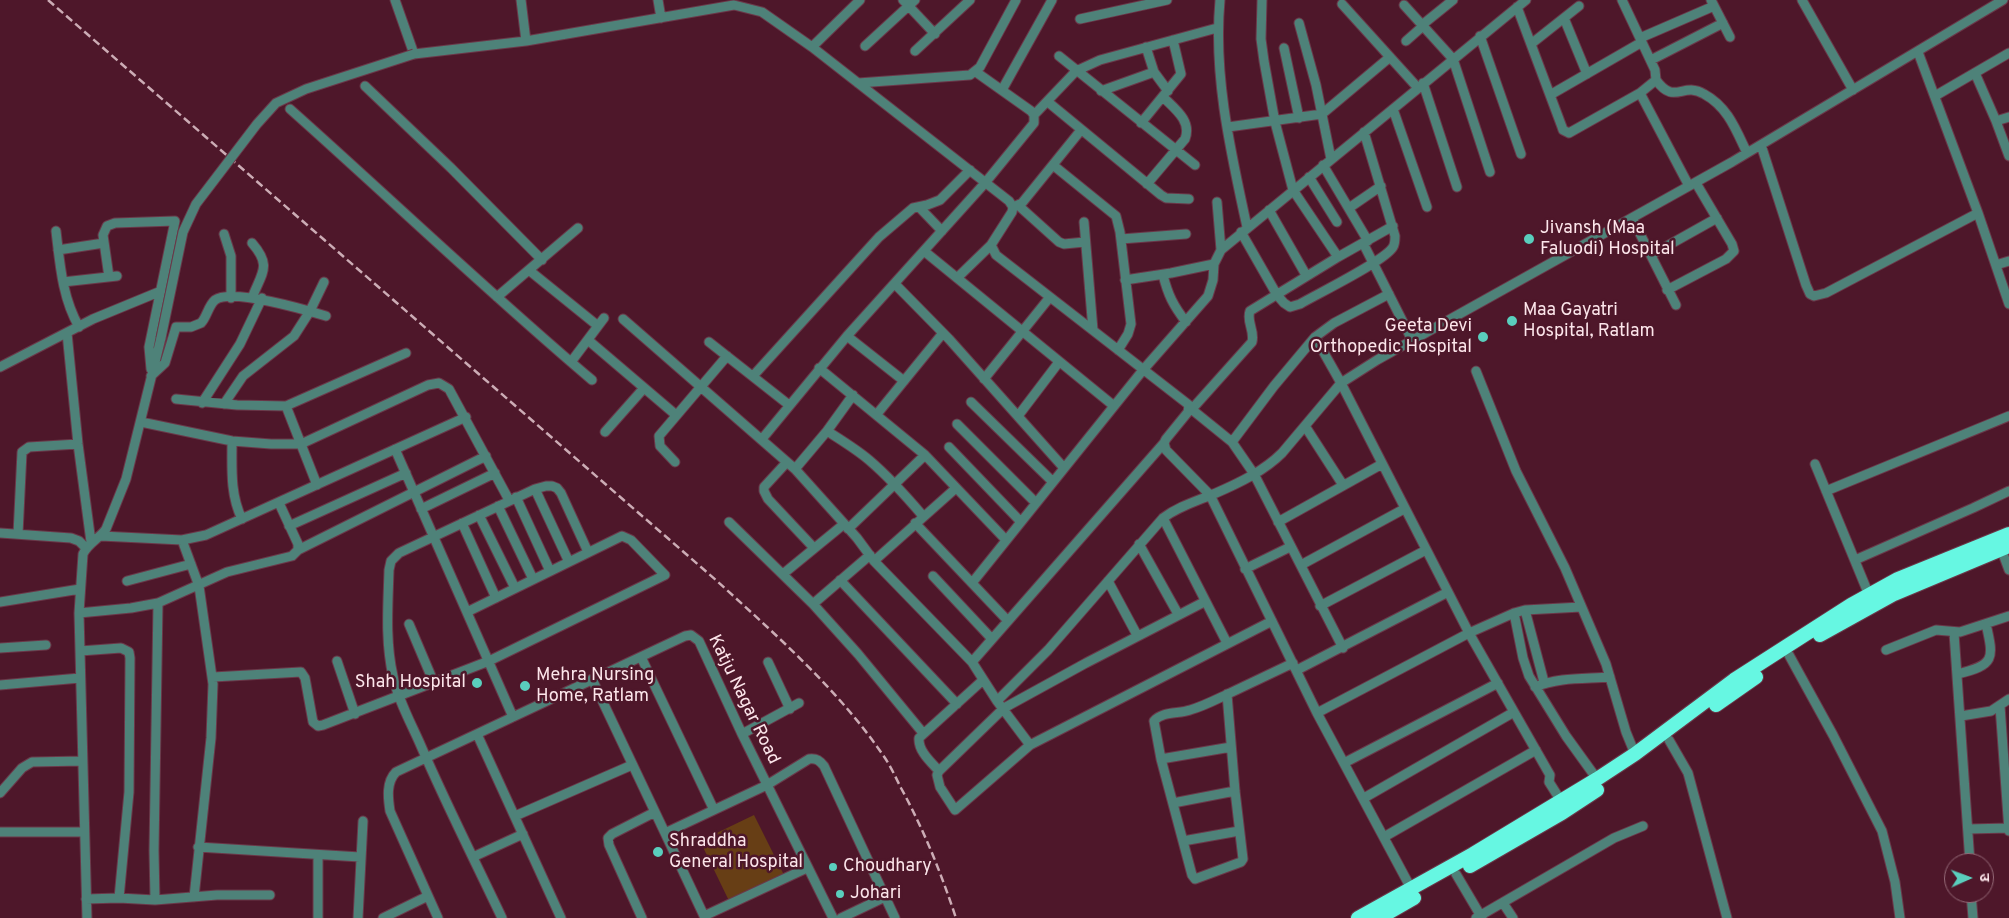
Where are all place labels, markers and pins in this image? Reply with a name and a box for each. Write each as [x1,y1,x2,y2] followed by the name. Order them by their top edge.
[1540,218,1675,260] place label: Jivansh (Maa Faluodi) Hospital
[1522,232,1536,246] marker: Jivansh (Maa Faluodi) Hospital
[1523,300,1655,342] place label: Maa Gayatri Hospital, Ratlam
[1505,314,1519,328] marker: Maa Gayatri Hospital, Ratlam
[1310,316,1472,358] place label: Geeta Devi Orthopedic Hospital
[1476,330,1490,344] marker: Geeta Devi Orthopedic Hospital
[536,665,654,708] place label: Mehra Nursing Home, Ratlam
[355,672,466,694] place label: Shah Hospital
[470,676,484,690] marker: Shah Hospital
[518,679,532,693] marker: Mehra Nursing Home, Ratlam
[669,831,803,874] place label: Shraddha General Hospital
[651,845,665,859] marker: Shraddha General Hospital
[843,856,932,878] place label: Choudhary
[827,861,839,873] marker: Choudhary
[850,883,901,905] place label: Johari
[834,888,846,900] marker: Johari

